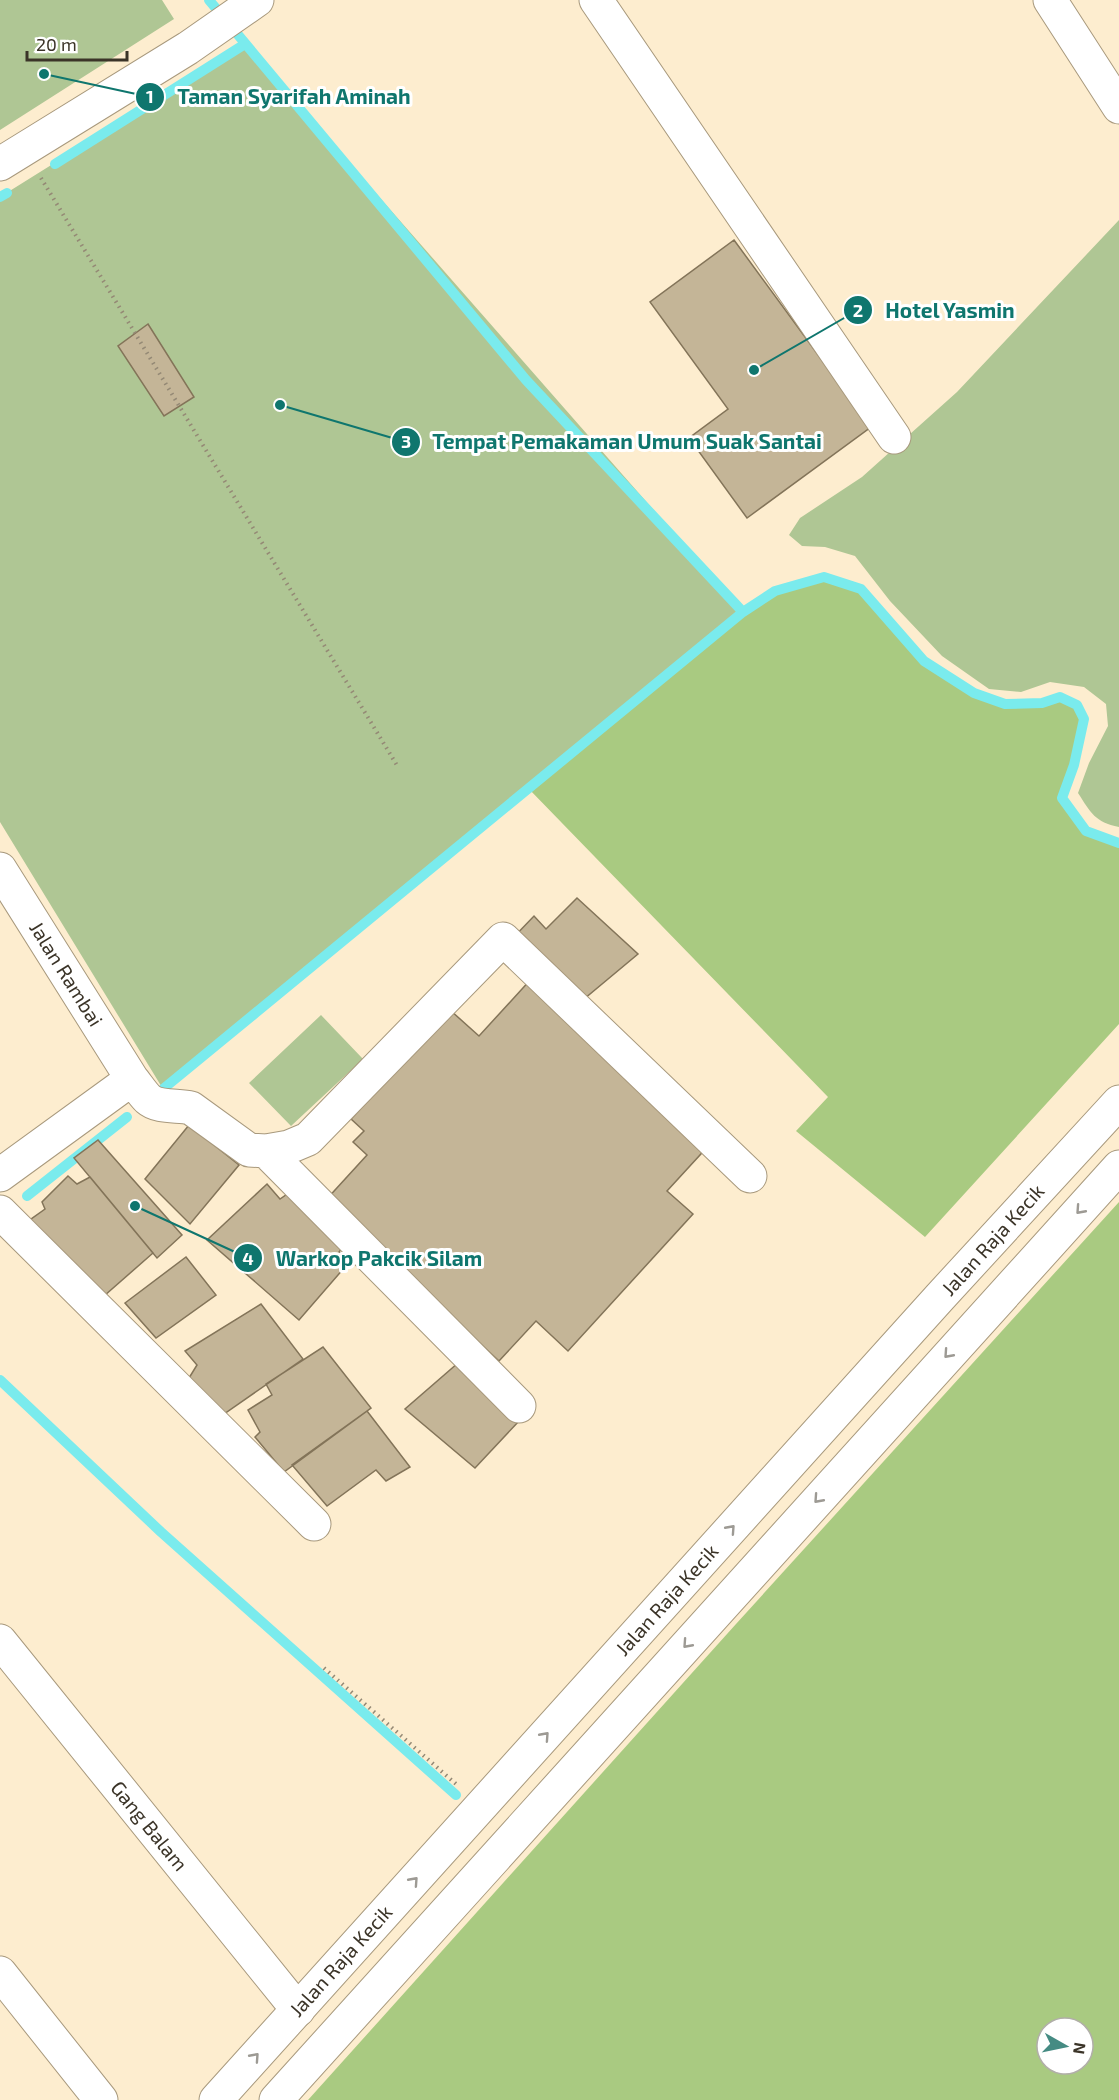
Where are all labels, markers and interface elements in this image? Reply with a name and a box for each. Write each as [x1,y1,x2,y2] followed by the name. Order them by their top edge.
[27,24,128,62] scale bar
[36,33,77,55] text: 20 m
[135,77,423,116] callout: Taman Syarifah Aminah
[177,83,411,109] text: Taman Syarifah Aminah
[146,85,154,107] text: 1
[843,291,1027,330] callout: Hotel Yasmin
[885,297,1015,322] text: Hotel Yasmin
[853,299,863,321] text: 2
[391,422,834,461] callout: Tempat Pemakaman Umum Suak Santai
[432,428,822,453] text: Tempat Pemakaman Umum Suak Santai
[401,430,411,452] text: 3
[25,917,109,1030] street label: Jalan Rambai
[936,1179,1049,1300] street label: Jalan Raja Kecik
[1076,1203,1087,1214] one-way arrow
[233,1239,494,1278] callout: Warkop Pakcik Silam
[276,1245,482,1270] text: Warkop Pakcik Silam
[242,1247,254,1269] text: 4
[944,1348,955,1358] one-way arrow
[814,1492,825,1503] one-way arrow
[724,1525,735,1536] one-way arrow
[610,1539,723,1660] street label: Jalan Raja Kecik
[683,1637,694,1648] one-way arrow
[538,1732,549,1743] one-way arrow
[106,1776,193,1875] street label: Gang Balam
[407,1877,418,1887] one-way arrow
[284,1900,397,2021] street label: Jalan Raja Kecik
[1035,2016,1095,2076] north arrow
[1070,2041,1091,2056] text: N
[248,2053,259,2063] one-way arrow

